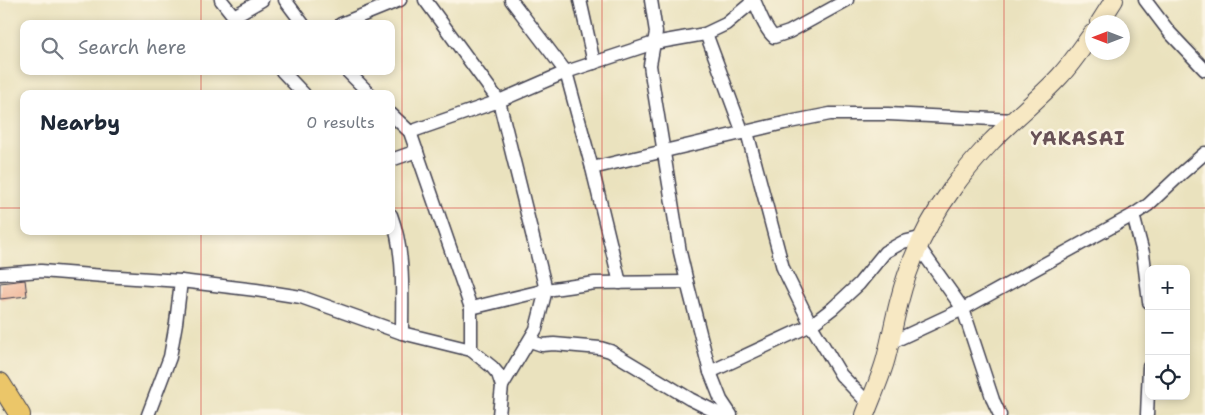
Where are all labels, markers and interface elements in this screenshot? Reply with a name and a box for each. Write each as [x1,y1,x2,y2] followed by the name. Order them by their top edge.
[1085,15,1130,60] north arrow
[20,20,395,75] search box
[38,34,66,62] icon: search
[78,35,187,60] text: Search here
[40,109,120,137] text: Nearby
[306,112,375,133] text: 0 results
[1030,126,1126,151] district label: YAKASAI
[1145,265,1190,400] map controls
[1145,265,1190,310] button: +
[1145,310,1190,355] button: −
[1145,355,1190,400] button: locate

